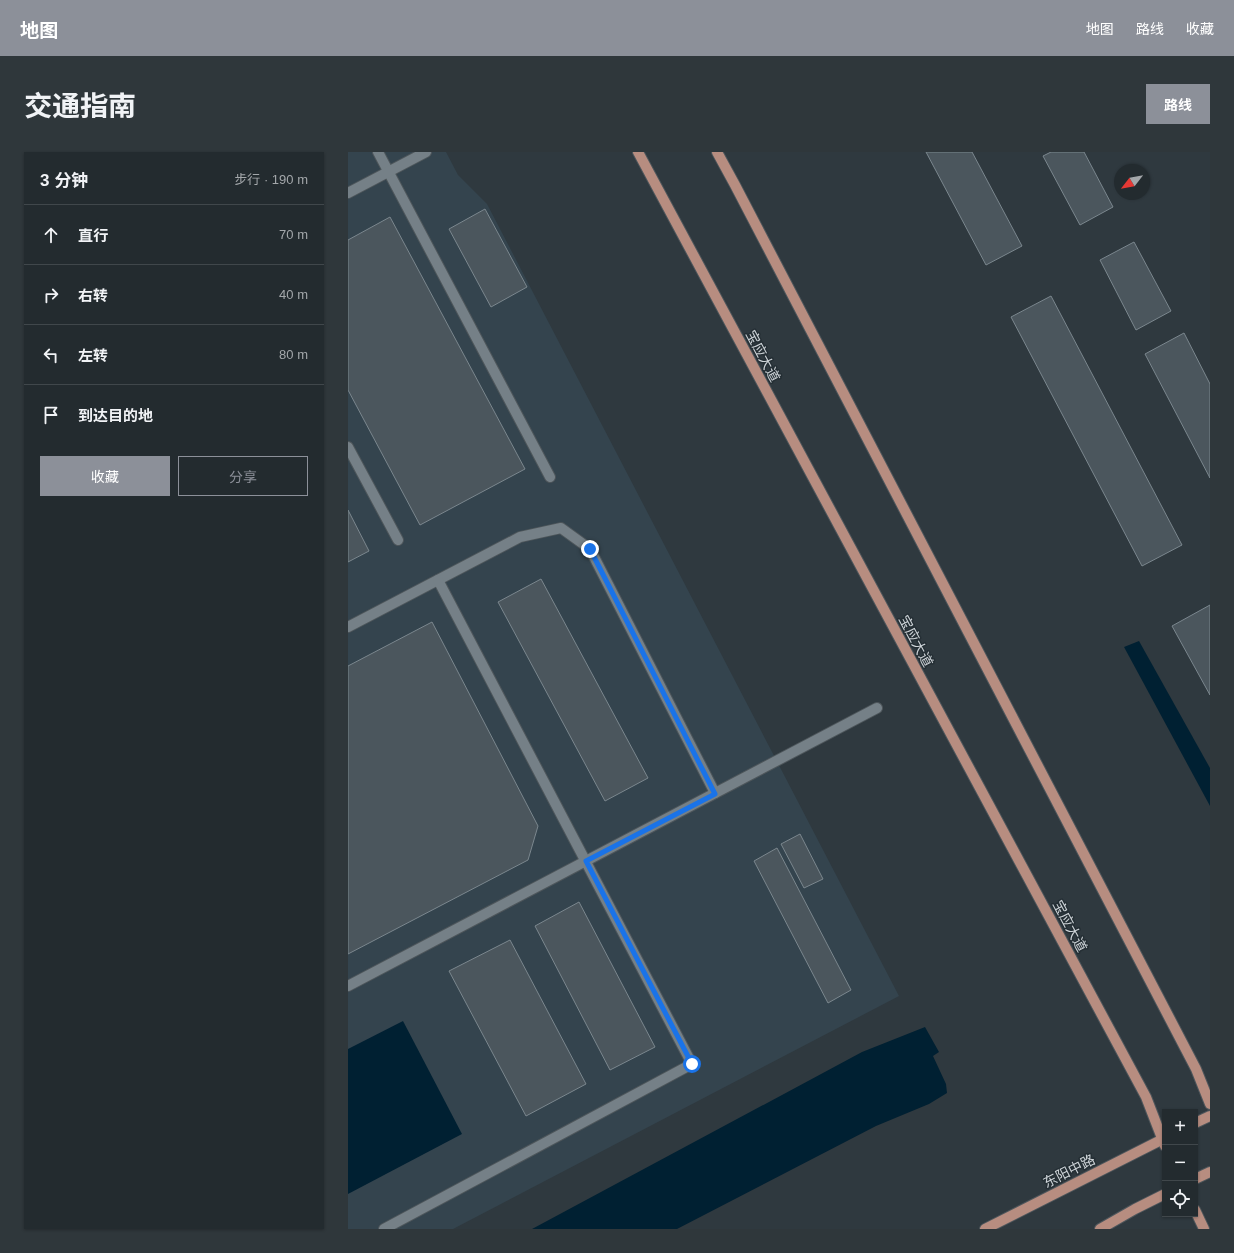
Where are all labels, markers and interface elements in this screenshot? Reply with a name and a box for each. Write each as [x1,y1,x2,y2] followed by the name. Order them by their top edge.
[20,20,58,41] text: 地图
[1086,21,1114,37] text: 地图
[1136,21,1164,37] text: 路线
[1186,21,1214,37] text: 收藏
[1146,84,1210,124] button: 路线
[24,91,136,122] text: 交通指南
[1114,164,1150,200] north arrow
[40,171,88,190] text: 3 分钟
[234,172,308,187] text: 步行 · 190 m
[40,224,62,246] icon: ahead
[78,227,108,244] text: 直行
[279,227,308,242] text: 70 m
[40,284,62,306] icon: right
[78,287,108,304] text: 右转
[279,287,308,302] text: 40 m
[743,328,783,384] street label: 宝应大道
[40,344,62,366] icon: left
[78,347,108,364] text: 左转
[279,347,308,362] text: 80 m
[40,404,62,426] icon: arrive
[78,407,153,424] text: 到达目的地
[40,456,170,496] button: 收藏
[178,456,308,496] button: 分享
[581,540,599,558] route end
[896,613,936,669] street label: 宝应大道
[1050,898,1090,954] street label: 宝应大道
[683,1055,701,1073] route start
[1162,1109,1198,1217] map controls
[1162,1109,1198,1145] button: +
[1162,1145,1198,1181] button: −
[1040,1151,1098,1191] street label: 东阳中路
[1162,1181,1198,1217] button: locate

